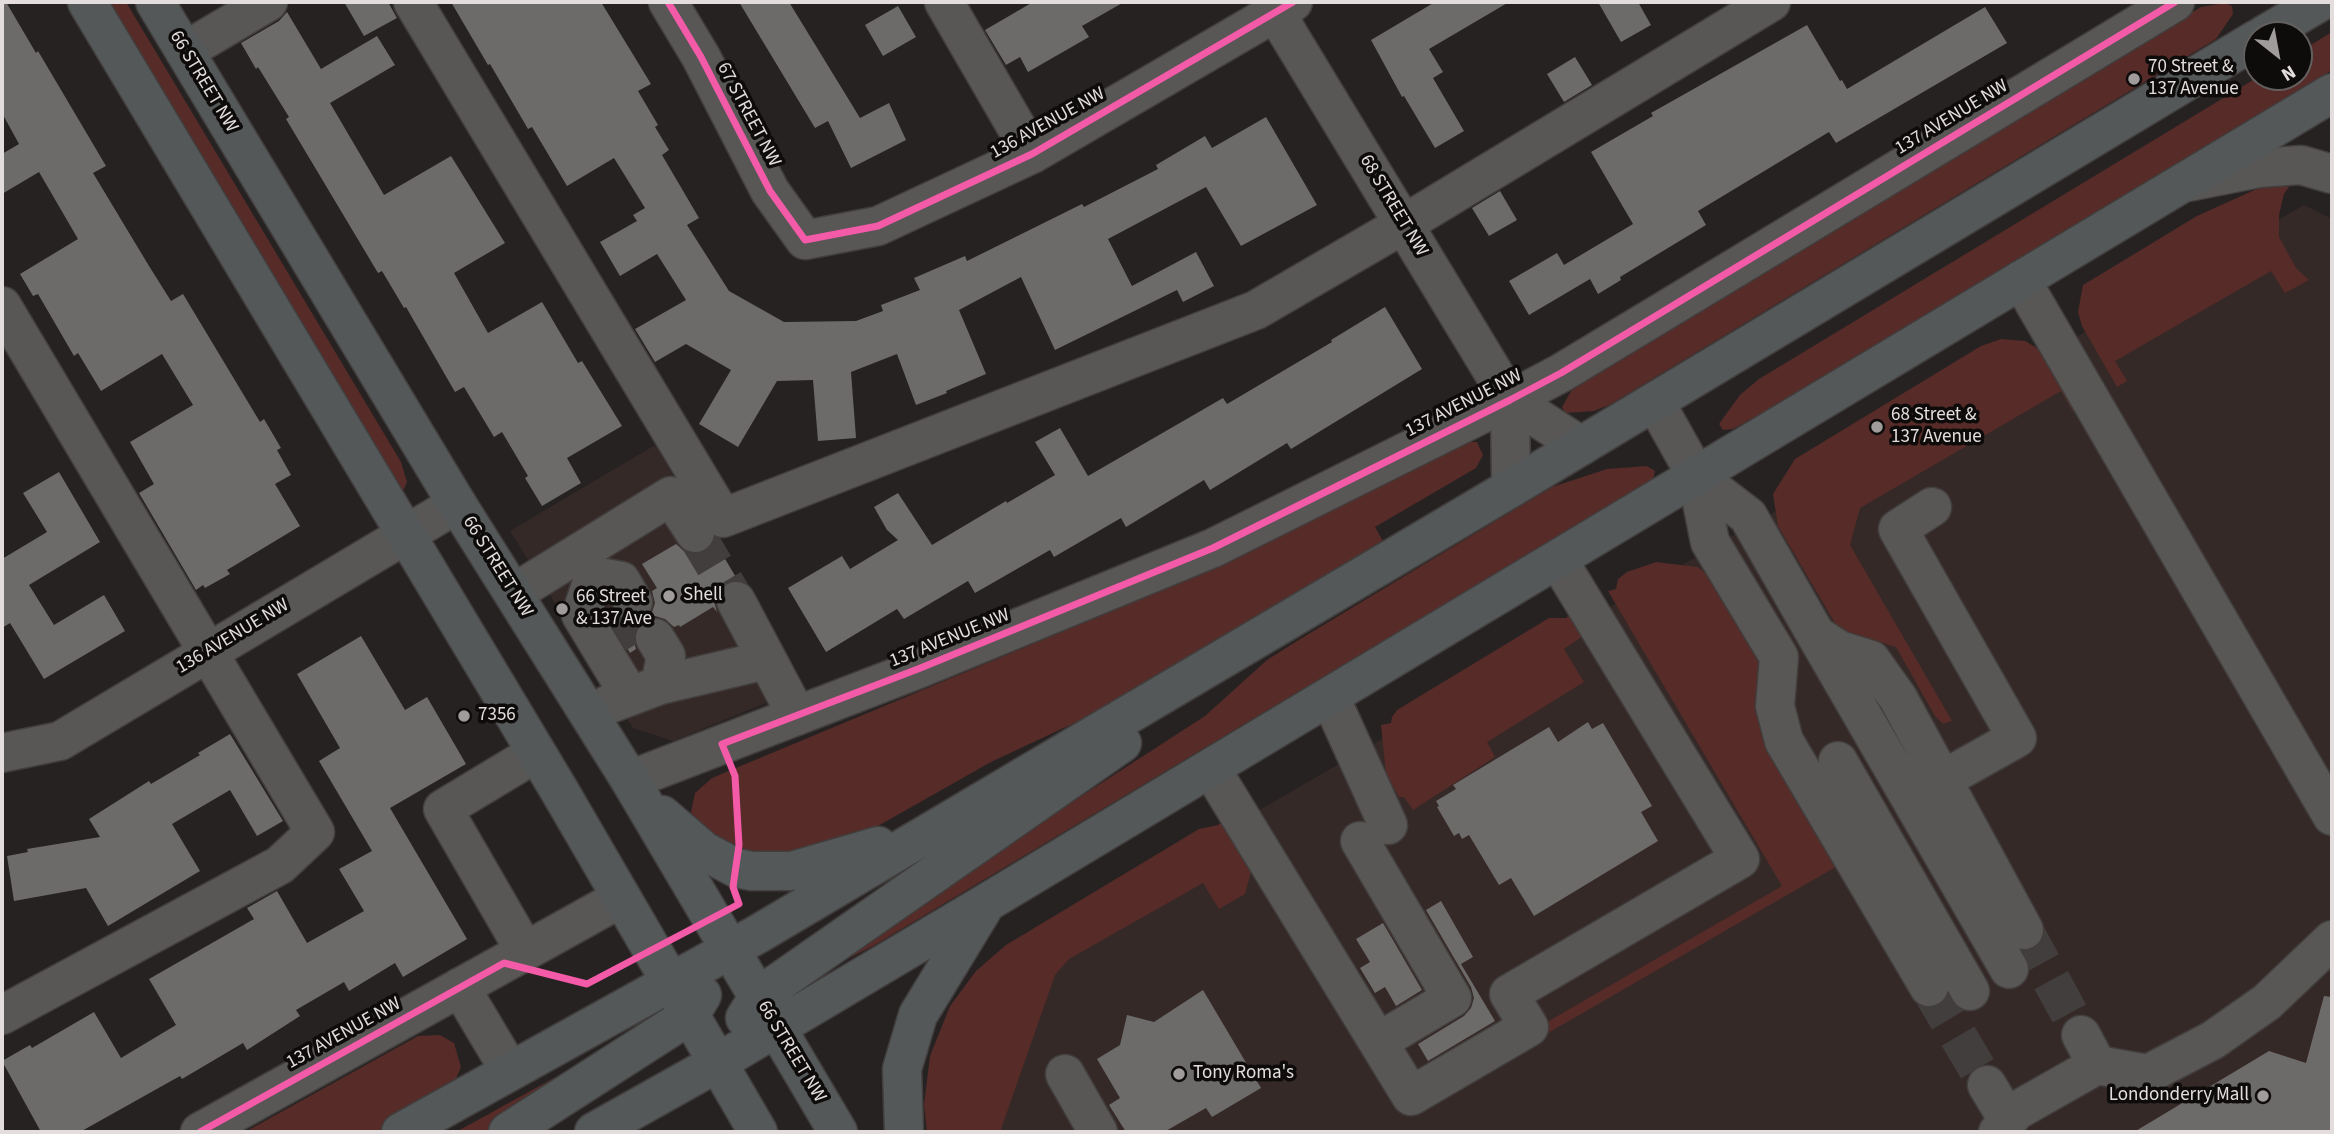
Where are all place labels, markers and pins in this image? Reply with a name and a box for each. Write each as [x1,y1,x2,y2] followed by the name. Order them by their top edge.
[2148,57,2239,101] place label: 70 Street & 137 Avenue
[2126,71,2142,87] marker: 70 Street & 137 Avenue
[1891,405,1982,449] place label: 68 Street & 137 Avenue
[1869,419,1885,435] marker: 68 Street & 137 Avenue
[683,585,723,607] place label: Shell
[576,587,652,631] place label: 66 Street & 137 Ave
[661,588,677,604] marker: Shell
[554,601,570,617] marker: 66 Street & 137 Ave
[478,705,516,727] place label: 7356
[456,708,472,724] marker: 7356
[1193,1063,1294,1085] place label: Tony Roma's
[1171,1066,1187,1082] marker: Tony Roma's
[2109,1085,2249,1107] place label: Londonderry Mall
[2255,1088,2271,1104] marker: Londonderry Mall

